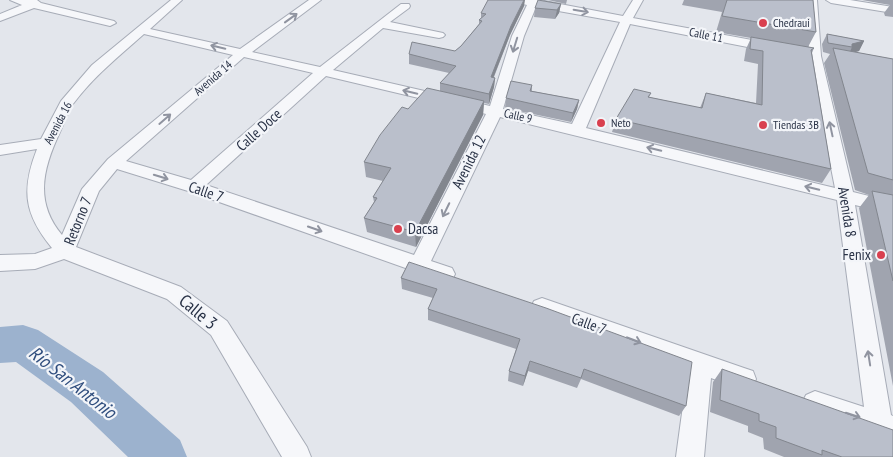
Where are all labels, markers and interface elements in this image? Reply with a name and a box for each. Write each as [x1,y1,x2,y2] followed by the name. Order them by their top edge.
[573,7,589,17] one-way arrow
[284,13,298,23] one-way arrow
[773,15,810,30] place label: Chedraui
[757,17,769,29] marker: Chedraui
[688,24,724,45] street label: Calle 11
[510,37,520,53] one-way arrow
[210,42,226,51] one-way arrow
[190,56,235,98] street label: Avenida 14
[403,87,419,96] one-way arrow
[40,99,75,147] street label: Avenida 16
[232,104,285,155] street label: Calle Doce
[502,105,534,126] street label: Calle 9
[158,114,171,125] one-way arrow
[611,115,631,130] place label: Neto
[595,117,607,129] marker: Neto
[773,117,819,132] place label: Tiendas 3B
[757,119,769,131] marker: Tiendas 3B
[826,122,835,138] one-way arrow
[447,132,490,192] street label: Avenida 12
[646,144,662,153] one-way arrow
[153,173,168,182] one-way arrow
[186,177,226,206] street label: Calle 7
[804,182,820,192] one-way arrow
[834,185,861,239] street label: Avenida 8
[59,194,96,248] street label: Retorno 7
[441,203,451,218] one-way arrow
[408,219,438,238] place label: Dacsa
[392,223,404,235] marker: Dacsa
[306,225,322,234] one-way arrow
[843,245,871,264] place label: Fenix
[875,249,887,261] marker: Fenix
[174,289,222,334] street label: Calle 3
[569,308,609,339] street label: Calle 7
[625,336,641,345] one-way arrow
[24,340,123,425] water label: Río San Antonio
[864,351,874,367] one-way arrow
[845,411,861,421] one-way arrow

